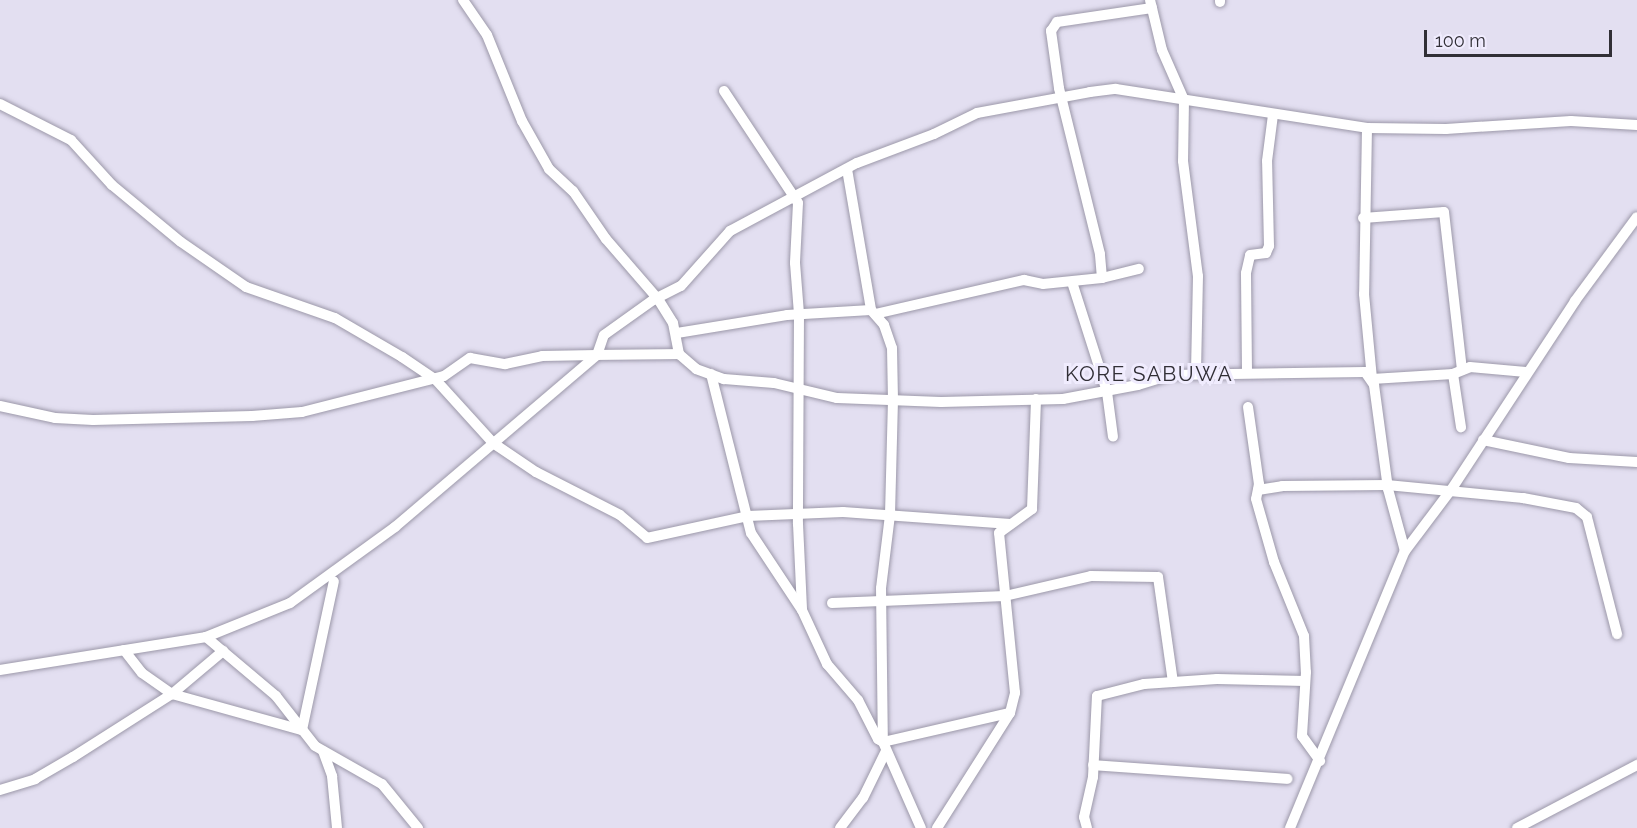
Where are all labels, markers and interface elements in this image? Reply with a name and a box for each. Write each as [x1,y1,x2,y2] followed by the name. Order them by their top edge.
[1427,18,1614,56] scale bar
[1435,30,1486,51] text: 100 m
[1065,361,1233,387] district label: KORE SABUWA

